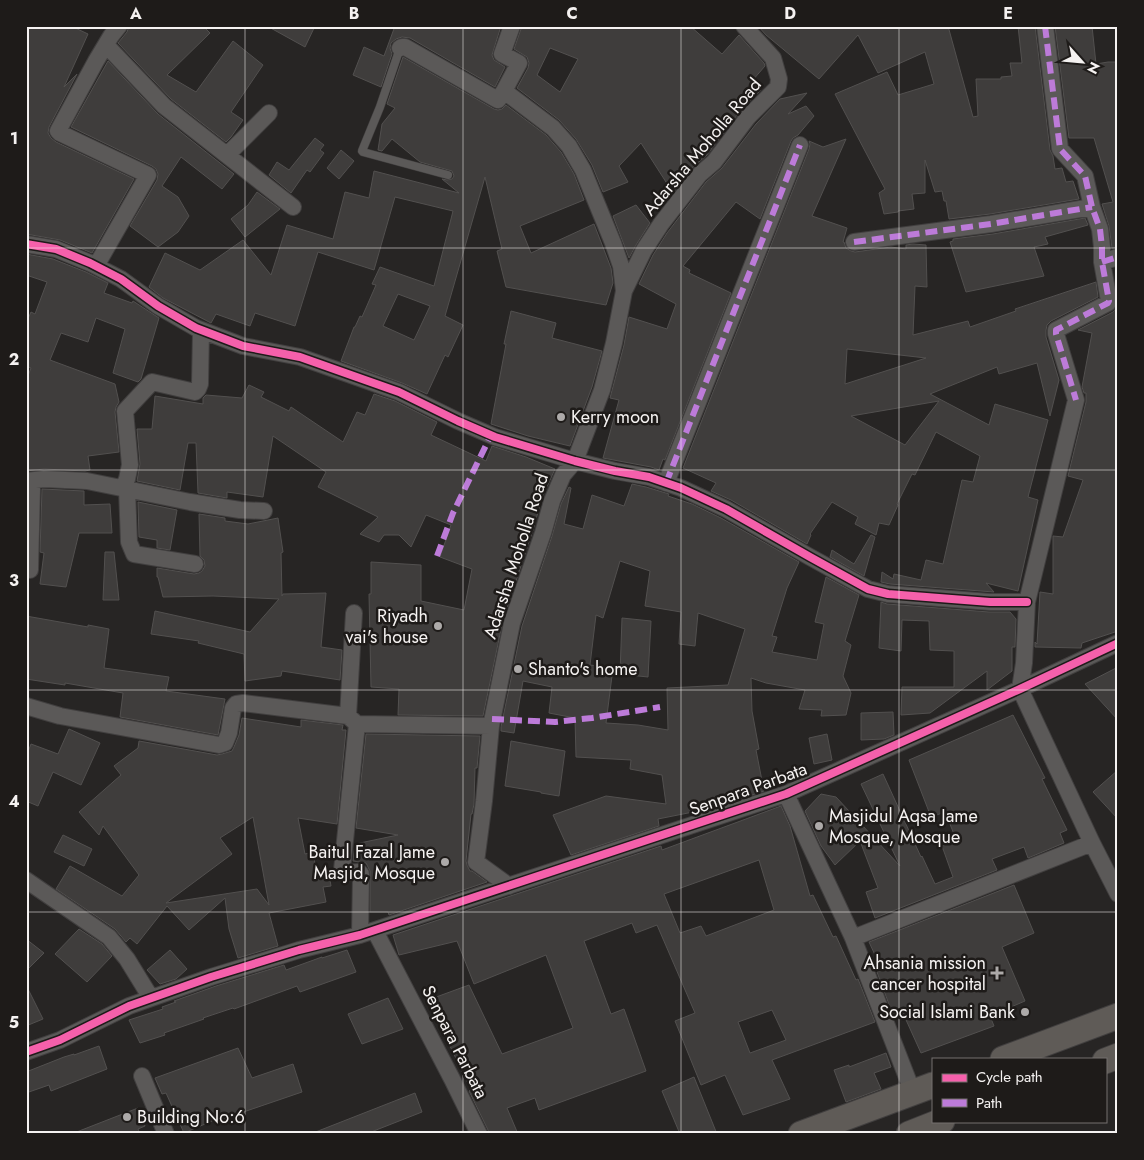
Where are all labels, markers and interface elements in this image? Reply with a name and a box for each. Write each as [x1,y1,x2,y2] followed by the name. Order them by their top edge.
[129,2,142,25] text: A
[349,2,359,25] text: B
[566,2,578,25] text: C
[784,2,796,25] text: D
[1003,2,1013,25] text: E
[1056,38,1106,88] north arrow
[1082,58,1105,77] text: N
[637,73,767,221] street label: Adarsha Moholla Road
[10,127,18,150] text: 1
[9,348,19,371] text: 2
[571,404,659,430] place label: Kerry moon
[555,411,567,423] marker: Kerry moon
[477,470,555,642] street label: Adarsha Moholla Road
[9,569,19,592] text: 3
[346,603,428,650] place label: Riyadh vai's house
[432,620,444,632] marker: Riyadh vai's house
[528,656,638,682] place label: Shanto's home
[512,663,524,675] marker: Shanto's home
[685,756,811,822] street label: Senpara Parbata
[8,790,20,813] text: 4
[829,803,978,850] place label: Masjidul Aqsa Jame Mosque, Mosque
[813,820,825,832] marker: Masjidul Aqsa Jame Mosque, Mosque
[308,839,435,886] place label: Baitul Fazal Jame Masjid, Mosque
[439,856,451,868] marker: Baitul Fazal Jame Masjid, Mosque
[863,950,986,997] place label: Ahsania mission cancer hospital
[990,966,1004,980] marker: Ahsania mission cancer hospital
[415,981,495,1103] street label: Senpara Parbata
[879,999,1015,1025] place label: Social Islami Bank
[1019,1006,1031,1018] marker: Social Islami Bank
[9,1011,19,1034] text: 5
[932,1058,1106,1122] legend
[976,1066,1043,1088] text: Cycle path
[976,1092,1002,1114] text: Path
[137,1104,245,1130] place label: Building No:6
[121,1111,133,1123] marker: Building No:6

